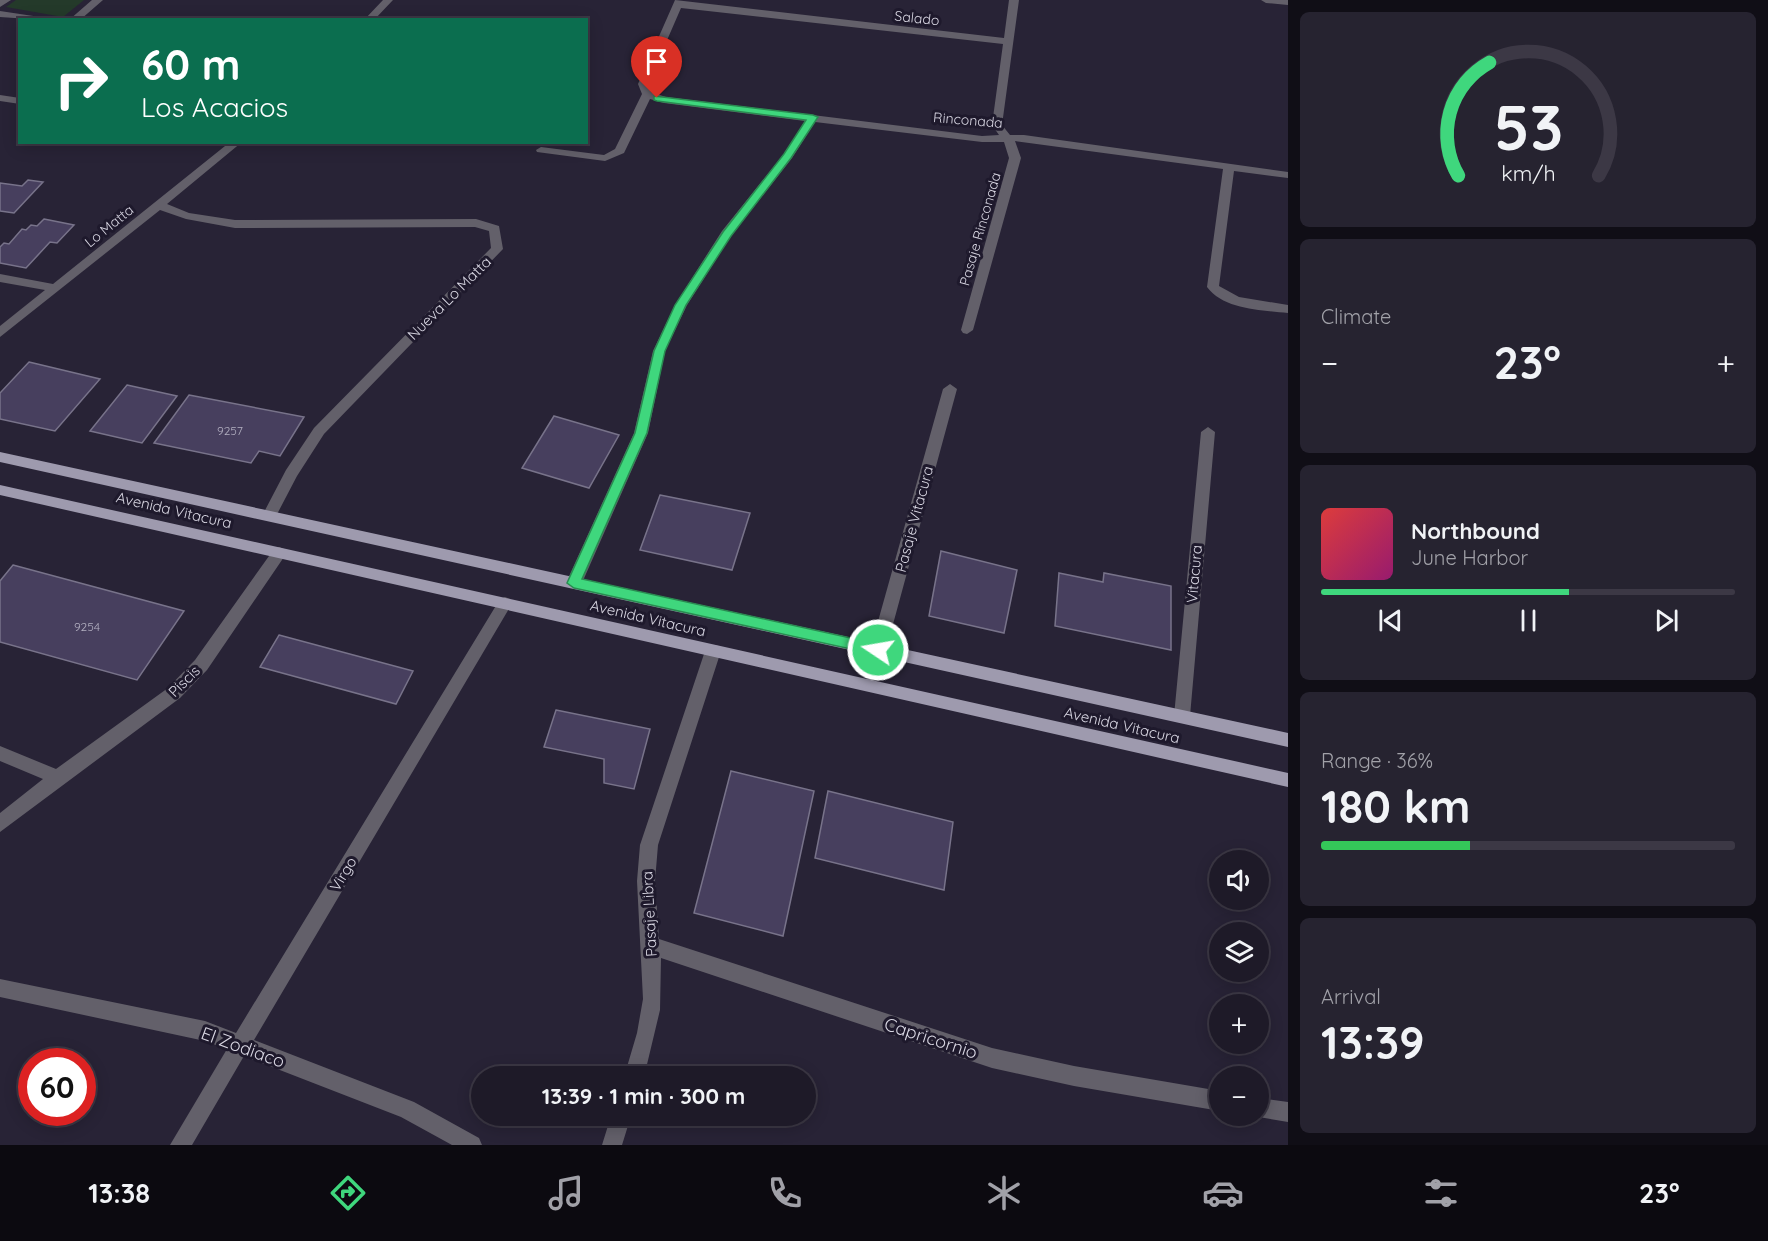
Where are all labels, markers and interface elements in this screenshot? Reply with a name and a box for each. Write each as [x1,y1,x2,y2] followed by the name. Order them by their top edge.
[894,7,940,29] street label: Salado
[631,36,682,98] pin
[141,38,241,91] text: 60 m
[42,42,120,120] icon: right
[640,45,673,78] icon: arrive
[1493,88,1563,166] text: 53
[141,90,288,124] text: Los Acacios
[932,108,1004,132] street label: Rinconada
[1501,161,1555,187] text: km/h
[955,170,1005,288] street label: Pasaje Rinconada
[81,201,137,251] street label: Lo Matta
[403,252,495,344] street label: Nueva Lo Matta
[1321,304,1391,329] text: Climate
[1494,334,1561,390] text: 23°
[1321,342,1338,383] text: −
[1716,342,1735,383] text: +
[217,423,243,438] house number: 9257
[891,464,937,574] street label: Pasaje Vitacura
[114,487,234,533] street label: Avenida Vitacura
[1411,517,1540,545] text: Northbound
[1182,544,1206,604] street label: Vitacura
[1411,545,1528,570] text: June Harbor
[588,595,708,641] street label: Avenida Vitacura
[1374,604,1407,637] icon: previous
[1512,604,1545,637] icon: pause
[1650,604,1683,637] icon: next
[846,618,910,682] position arrow
[74,619,100,634] house number: 9254
[164,661,204,701] street label: Piscis
[1062,702,1182,748] street label: Avenida Vitacura
[1321,748,1433,773] text: Range · 36%
[1321,778,1471,834] text: 180 km
[1209,850,1269,1126] map controls
[1209,850,1269,910] button: sound
[325,853,361,895] street label: Virgo
[637,871,661,957] street label: Pasaje Libra
[1209,922,1269,982] button: layers
[1321,984,1381,1009] text: Arrival
[1209,994,1269,1054] button: +
[882,1012,980,1064] street label: Capricornio
[1321,1014,1425,1070] text: 13:39
[198,1021,288,1073] street label: El Zodiaco
[18,1048,96,1126] speed limit sign: 60
[1209,1066,1269,1126] button: −
[542,1082,745,1110] text: 13:39 · 1 min · 300 m
[327,1172,369,1214] icon: directions
[545,1172,587,1214] icon: music
[764,1172,806,1214] icon: phone
[983,1172,1025,1214] icon: climate
[1202,1172,1244,1214] icon: car
[1420,1172,1462,1214] icon: filters
[88,1176,150,1210] text: 13:38
[1639,1176,1680,1210] text: 23°

